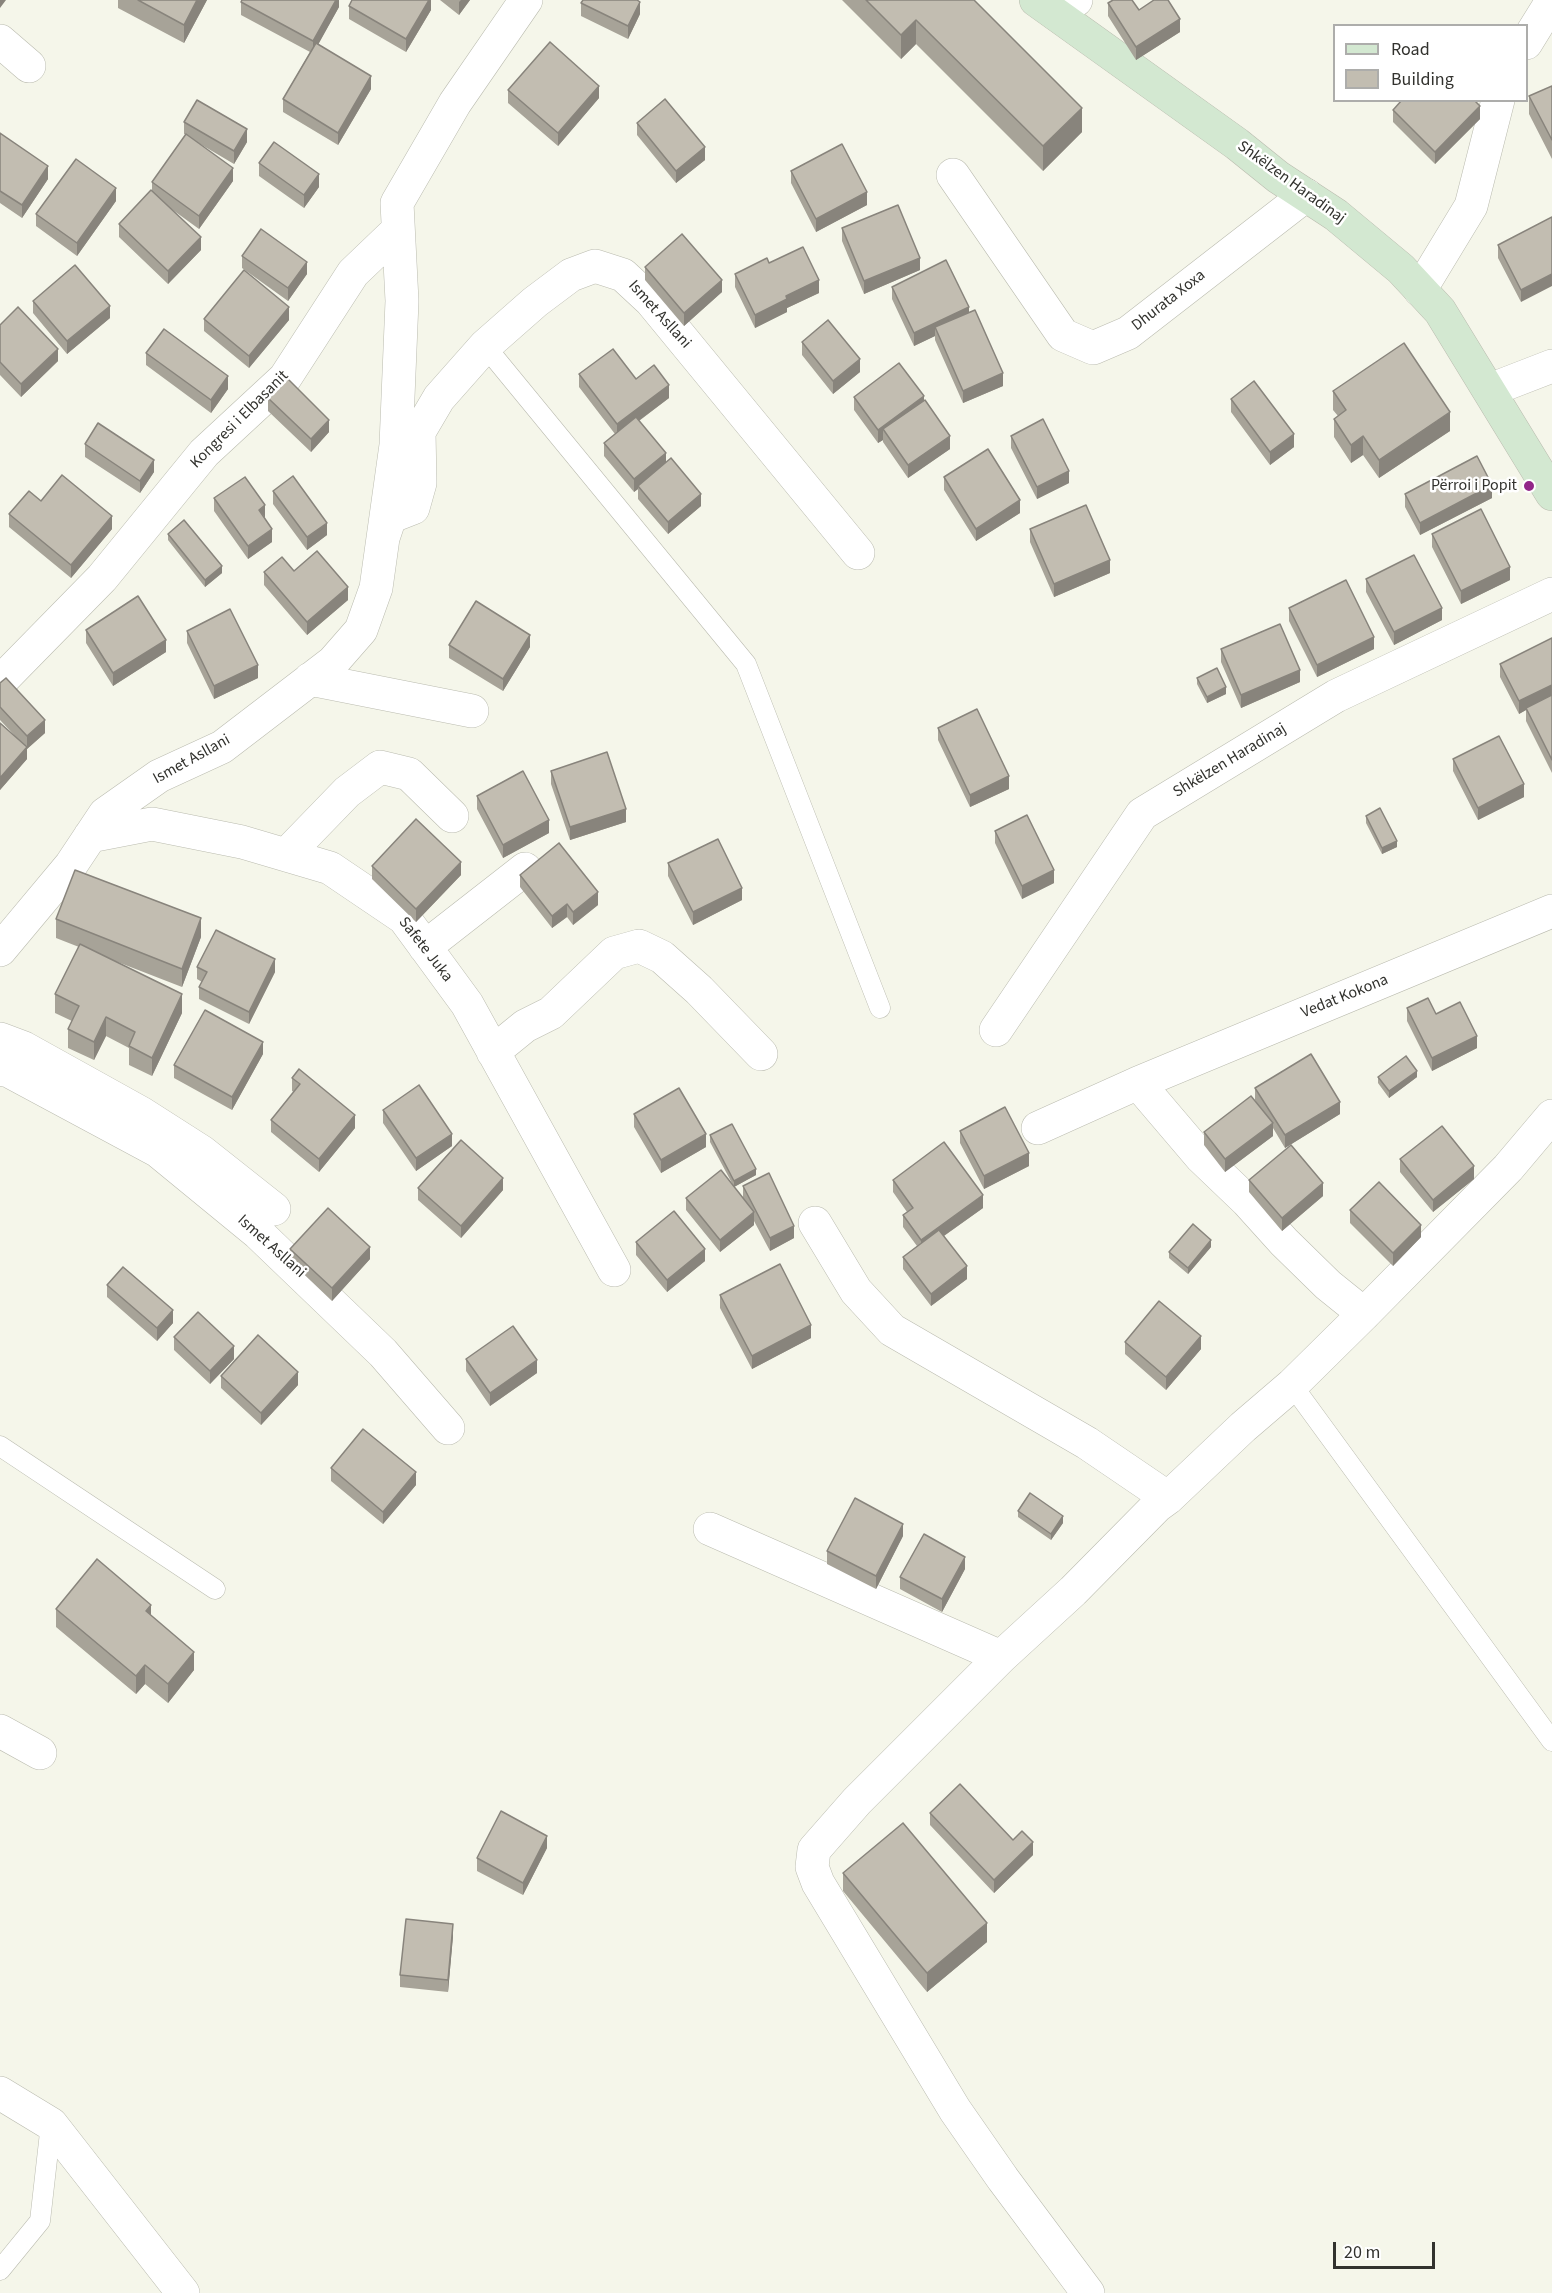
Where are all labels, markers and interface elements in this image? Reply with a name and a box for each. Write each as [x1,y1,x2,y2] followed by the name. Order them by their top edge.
[1333,24,1528,102] legend
[1391,37,1430,62] text: Road
[1391,67,1454,92] text: Building
[1233,137,1349,229] street label: Shkëlzen Haradinaj
[1128,266,1210,336] street label: Dhurata Xoxa
[623,277,695,353] street label: Ismet Asllani
[187,367,293,473] street label: Kongresi i Elbasanit
[1431,476,1517,496] place label: Përroi i Popit
[1522,479,1536,493] marker: Përroi i Popit
[1170,720,1290,802] street label: Shkëlzen Haradinaj
[150,731,234,789] street label: Ismet Asllani
[394,914,456,986] street label: Safete Juka
[1299,971,1391,1023] street label: Vedat Kokona
[233,1211,309,1283] street label: Ismet Asllani
[1336,2230,1438,2268] scale bar
[1344,2240,1380,2265] text: 20 m

